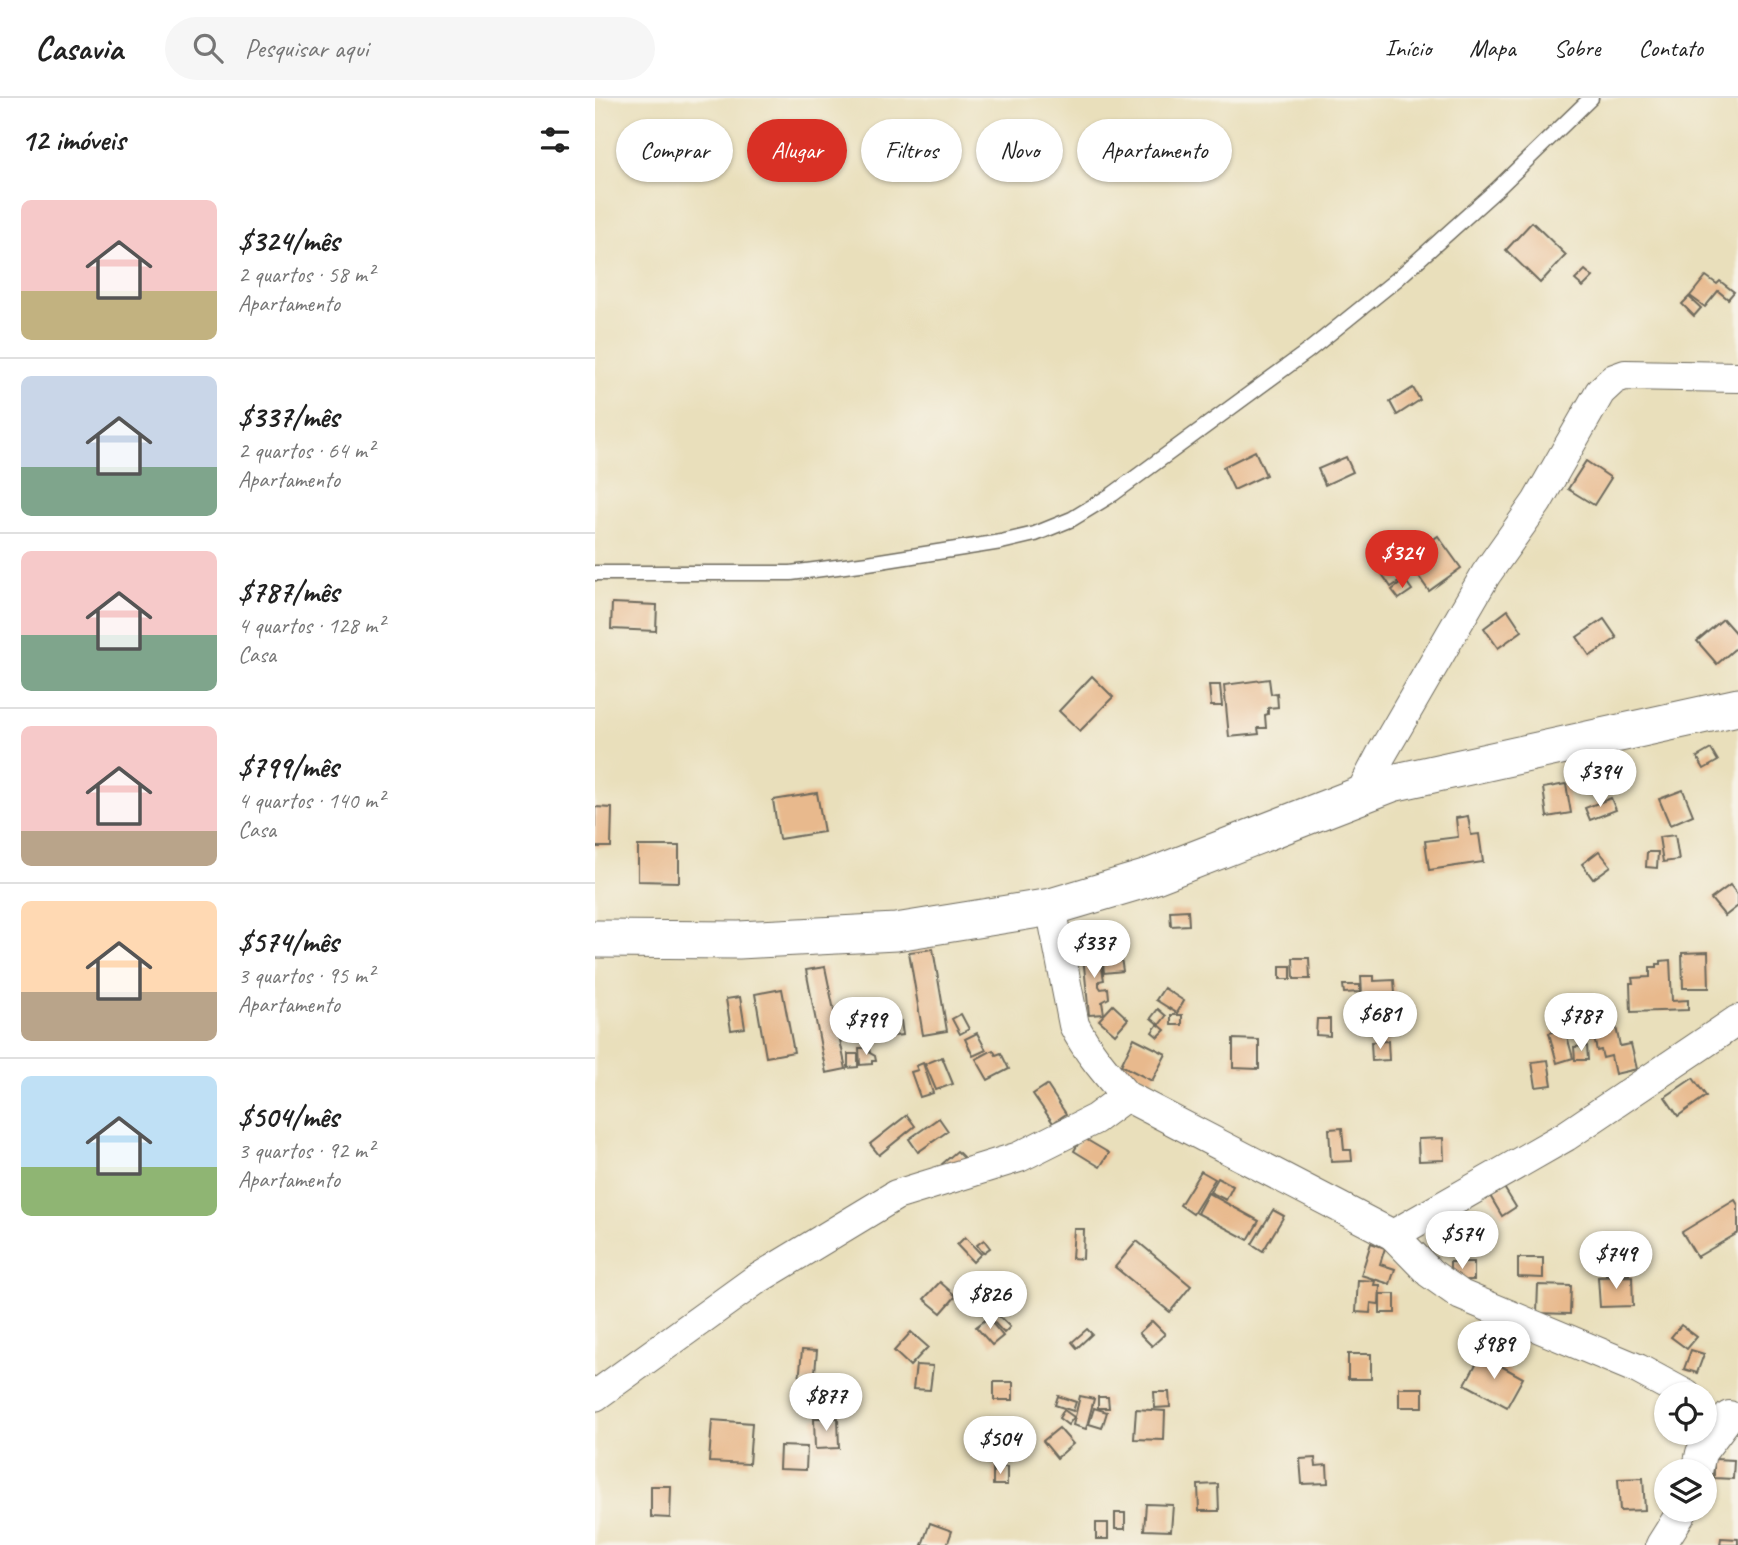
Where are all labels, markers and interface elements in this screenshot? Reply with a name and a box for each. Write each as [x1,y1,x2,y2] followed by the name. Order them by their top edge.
[165,17,655,80] search box
[35,27,123,69] text: Casavia
[189,29,227,67] icon: search
[245,32,368,65] text: Pesquisar aqui
[1385,33,1431,63] text: Início
[1469,33,1516,63] text: Mapa
[1554,33,1600,63] text: Sobre
[1638,33,1703,63] text: Contato
[616,119,733,182] chip: Comprar
[747,119,847,182] chip: Alugar
[861,119,962,182] chip: Filtros
[976,119,1063,182] chip: Novo
[1077,119,1232,182] chip: Apartamento
[21,121,125,159] text: 12 imóveis
[536,121,574,159] icon: filters
[238,222,339,260] text: $324/mês
[77,228,161,312] icon: home
[238,260,374,289] text: 2 quartos · 58 m²
[238,289,340,318] text: Apartamento
[238,398,339,436] text: $337/mês
[77,404,161,488] icon: home
[238,436,374,465] text: 2 quartos · 64 m²
[238,465,340,494] text: Apartamento
[1361,531,1443,590] pin: $324
[1381,538,1423,567] text: $324
[238,573,339,611] text: $787/mês
[77,579,161,663] icon: home
[238,611,384,640] text: 4 quartos · 128 m²
[238,640,276,669] text: Casa
[238,748,338,786] text: $799/mês
[1559,750,1641,809] pin: $394
[77,754,161,838] icon: home
[1579,757,1621,786] text: $394
[238,786,384,815] text: 4 quartos · 140 m²
[238,815,276,844] text: Casa
[1053,920,1135,980] pin: $337
[238,923,339,961] text: $574/mês
[1073,928,1115,957] text: $337
[77,929,161,1013] icon: home
[238,961,374,990] text: 3 quartos · 95 m²
[238,990,340,1019] text: Apartamento
[1339,992,1421,1051] pin: $681
[1540,993,1622,1053] pin: $787
[825,998,907,1057] pin: $799
[1359,999,1401,1028] text: $681
[1560,1001,1602,1030] text: $787
[846,1005,886,1034] text: $799
[238,1098,339,1136] text: $504/mês
[77,1104,161,1188] icon: home
[238,1136,374,1165] text: 3 quartos · 92 m²
[238,1165,340,1194] text: Apartamento
[1421,1212,1503,1271] pin: $574
[1442,1219,1482,1248] text: $574
[1575,1232,1657,1291] pin: $749
[1595,1239,1637,1268] text: $749
[949,1272,1031,1331] pin: $826
[969,1279,1011,1308] text: $826
[1453,1322,1535,1381] pin: $989
[1474,1329,1514,1358] text: $989
[785,1374,867,1433] pin: $877
[805,1381,847,1410] text: $877
[1654,1382,1717,1522] map controls
[1654,1382,1717,1445] button: locate
[959,1416,1041,1476] pin: $504
[979,1424,1021,1453] text: $504
[1654,1459,1717,1522] button: layers

